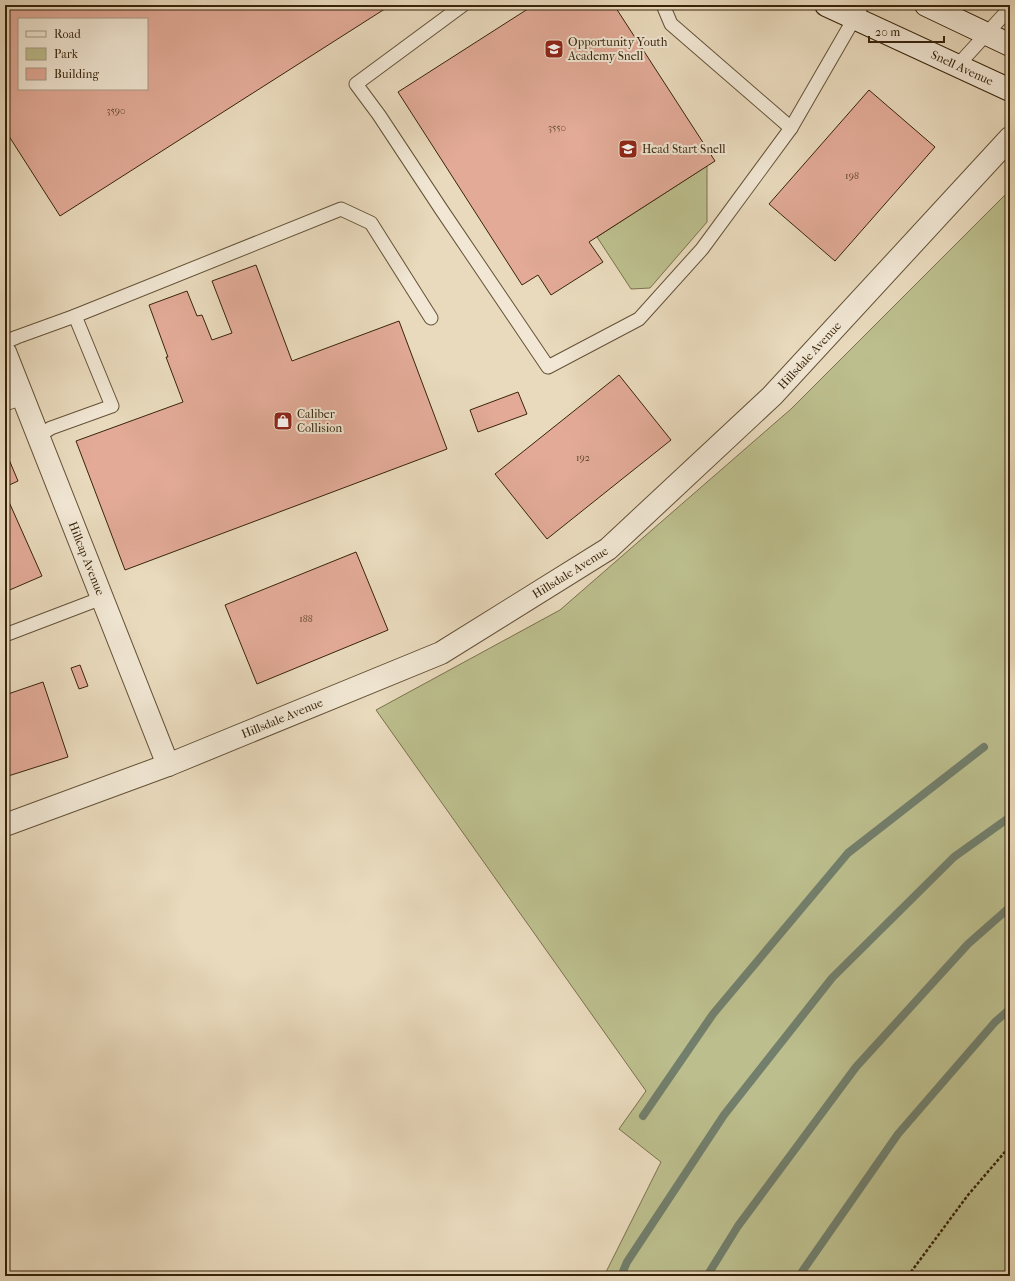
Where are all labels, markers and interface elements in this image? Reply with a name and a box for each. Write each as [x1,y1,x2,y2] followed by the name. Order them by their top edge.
[18,18,148,90] legend
[869,18,944,44] scale bar
[875,25,900,39] text: 20 m
[54,27,81,41] text: Road
[567,35,668,63] place label: Opportunity Youth Academy Snell
[543,38,565,60] school or university icon: Opportunity Youth Academy Snell
[54,47,79,61] text: Park
[929,48,996,88] street label: Snell Avenue
[54,67,99,81] text: Building
[106,105,126,117] house number: 3590
[548,122,566,134] house number: 3550
[617,138,639,160] school or university icon: Head Start Snell
[642,142,726,156] place label: Head Start Snell
[845,170,859,182] house number: 198
[775,319,844,392] street label: Hillsdale Avenue
[297,407,342,435] place label: Caliber Collision
[272,410,294,432] shop icon: Caliber Collision
[576,452,590,464] house number: 192
[66,519,107,598] street label: Hillcap Avenue
[530,544,611,601] street label: Hillsdale Avenue
[299,613,313,625] house number: 188
[239,695,325,741] street label: Hillsdale Avenue

